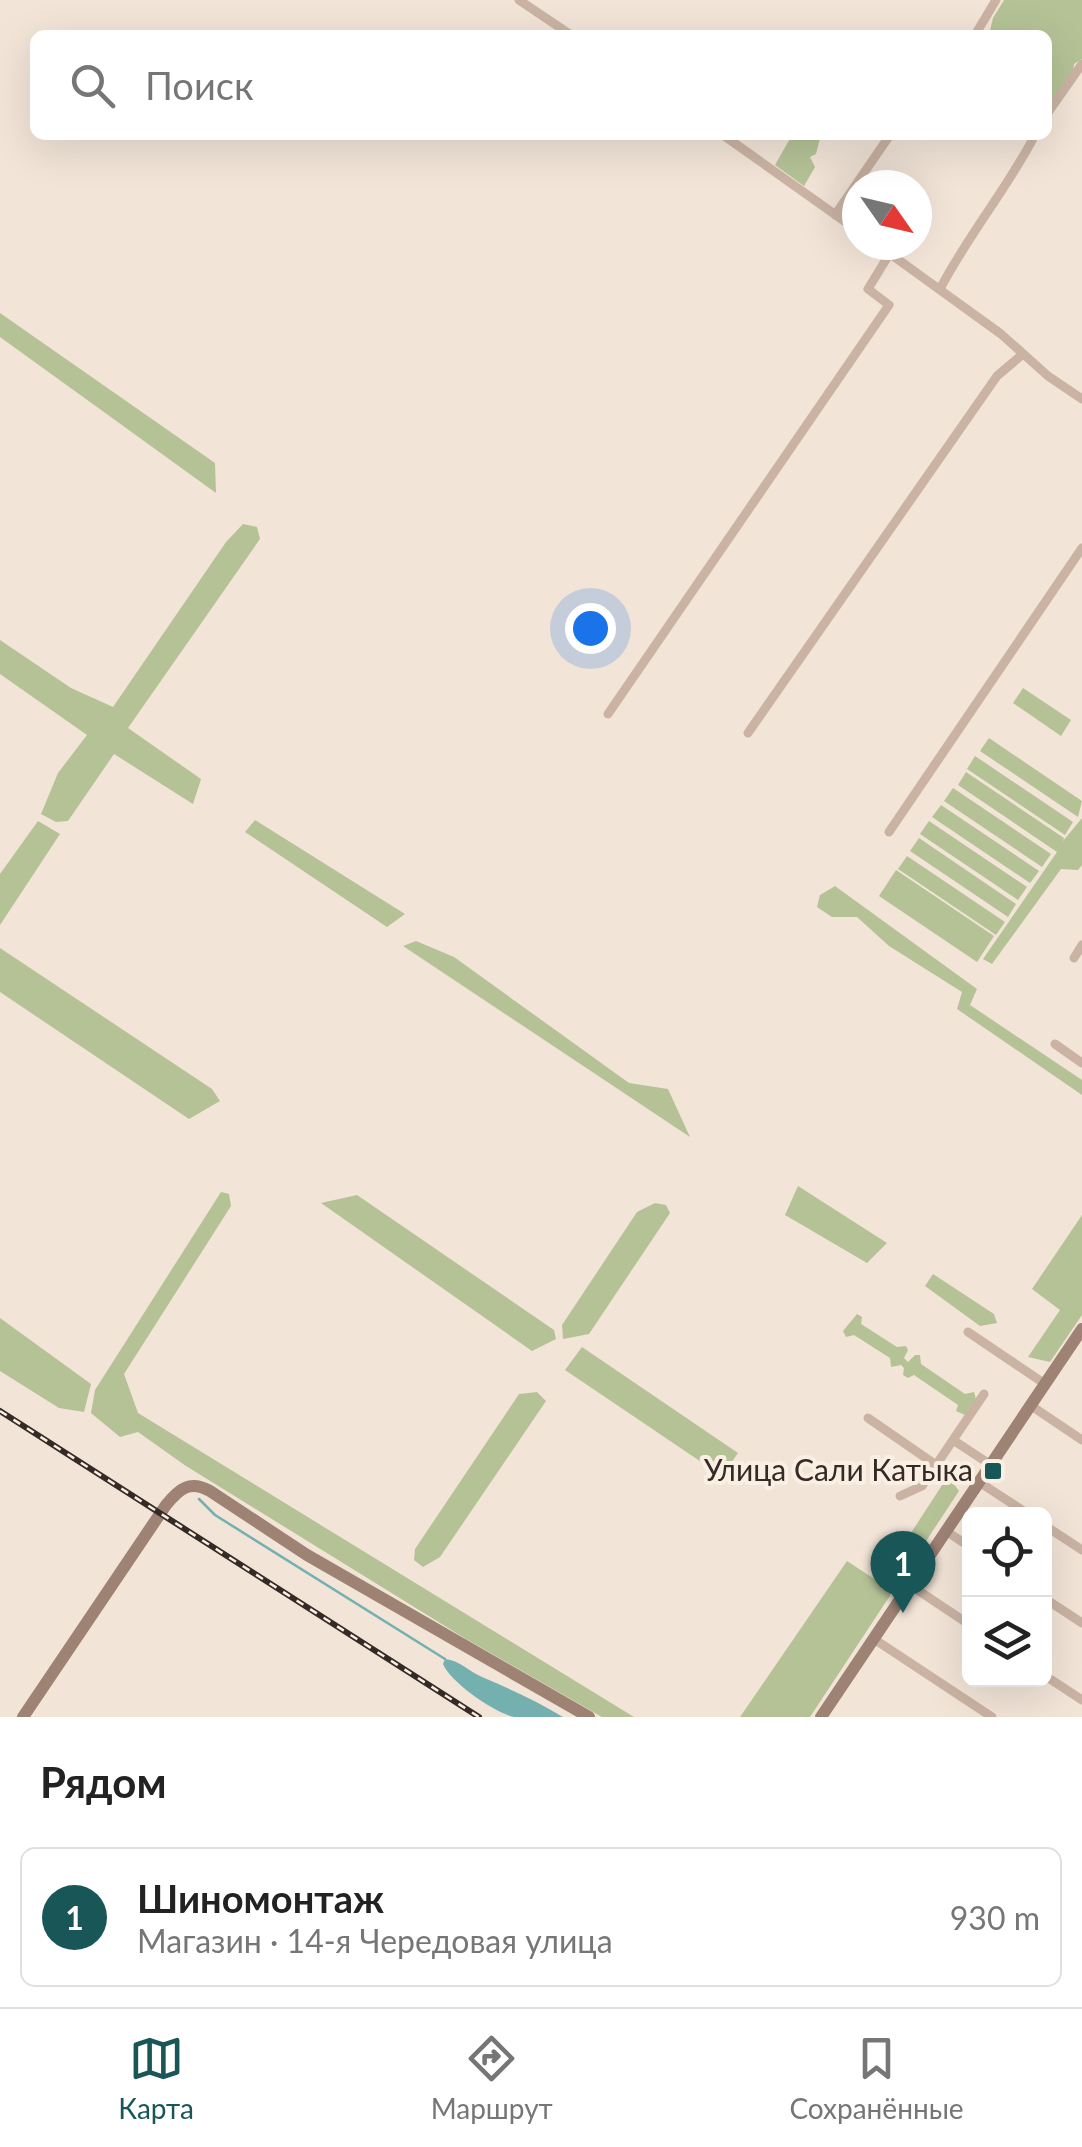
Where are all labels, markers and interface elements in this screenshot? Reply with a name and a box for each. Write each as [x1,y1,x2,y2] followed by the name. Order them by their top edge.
[30,30,1052,140] search box
[65,58,120,113] icon: search
[145,62,254,108] text: Поиск
[842,170,932,260] north arrow
[565,603,616,654] your location
[704,1451,973,1487] place label: Улица Сали Катыка
[982,1460,1004,1482] marker: Улица Сали Катыка
[962,1507,1052,1687] map controls
[962,1507,1052,1597] button: locate
[870,1530,936,1613] pin: 1
[962,1597,1052,1687] button: layers
[40,1757,167,1807] text: Рядом
[137,1875,384,1921] text: Шиномонтаж
[65,1898,84,1937] text: 1
[950,1898,1040,1937] text: 930 m
[137,1921,613,1960] text: Магазин · 14-я Чередовая улица
[118,2031,194,2125] tab: Карта
[431,2031,553,2125] tab: Маршрут
[789,2031,964,2125] tab: Сохранённые

